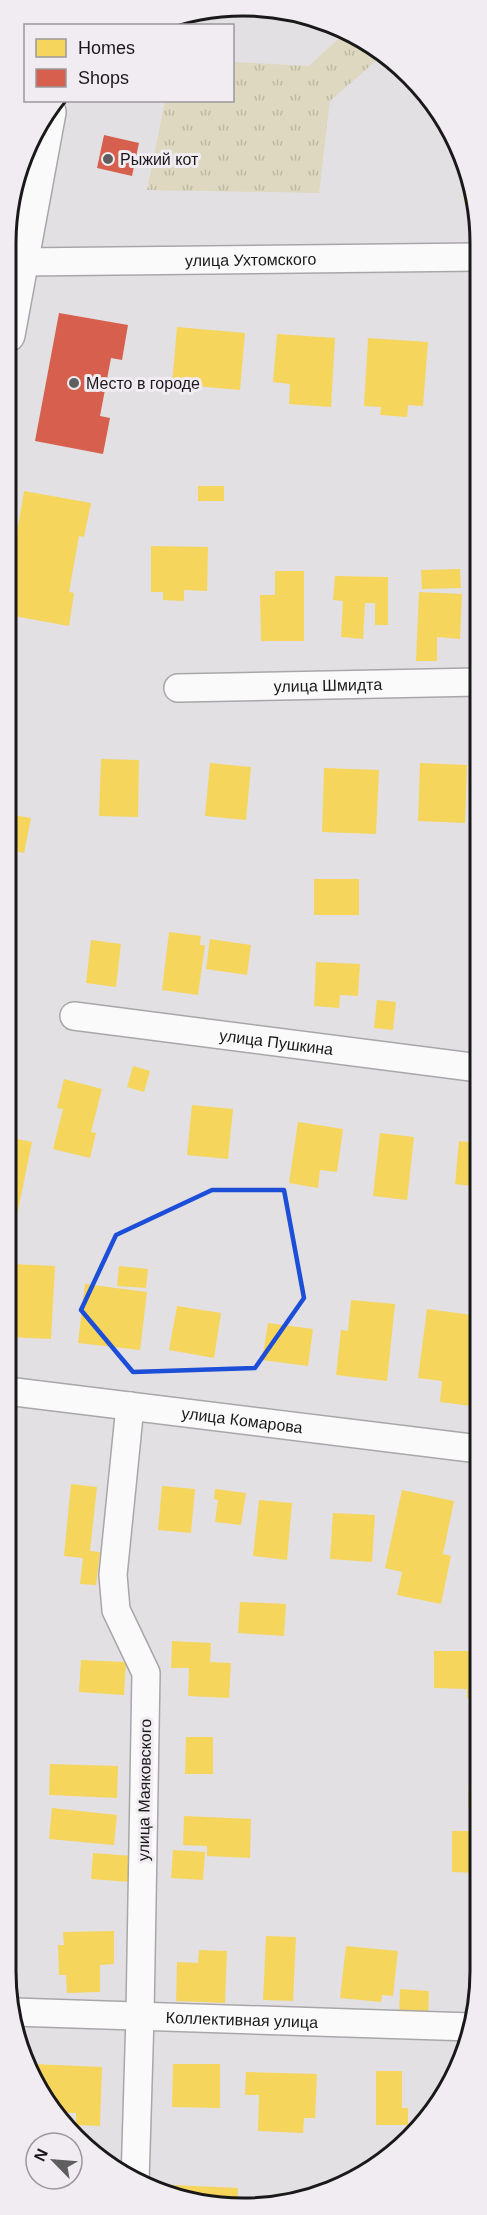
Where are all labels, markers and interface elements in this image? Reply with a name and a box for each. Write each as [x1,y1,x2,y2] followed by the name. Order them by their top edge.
[24,24,234,102] legend
[78,38,135,58] text: Homes
[78,68,129,88] text: Shops
[120,151,199,168] place label: Рыжий кот
[101,152,115,166] marker: Рыжий кот
[185,251,316,269] street label: улица Ухтомского
[86,375,200,392] place label: Место в городе
[67,376,81,390] marker: Место в городе
[274,676,382,695] street label: улица Шмидта
[218,1027,334,1058] street label: улица Пушкина
[181,1405,304,1436] street label: улица Комарова
[135,1719,154,1861] street label: улица Маяковского
[165,2009,318,2031] street label: Коллективная улица
[24,2131,84,2191] north arrow
[31,2146,51,2164] text: N

